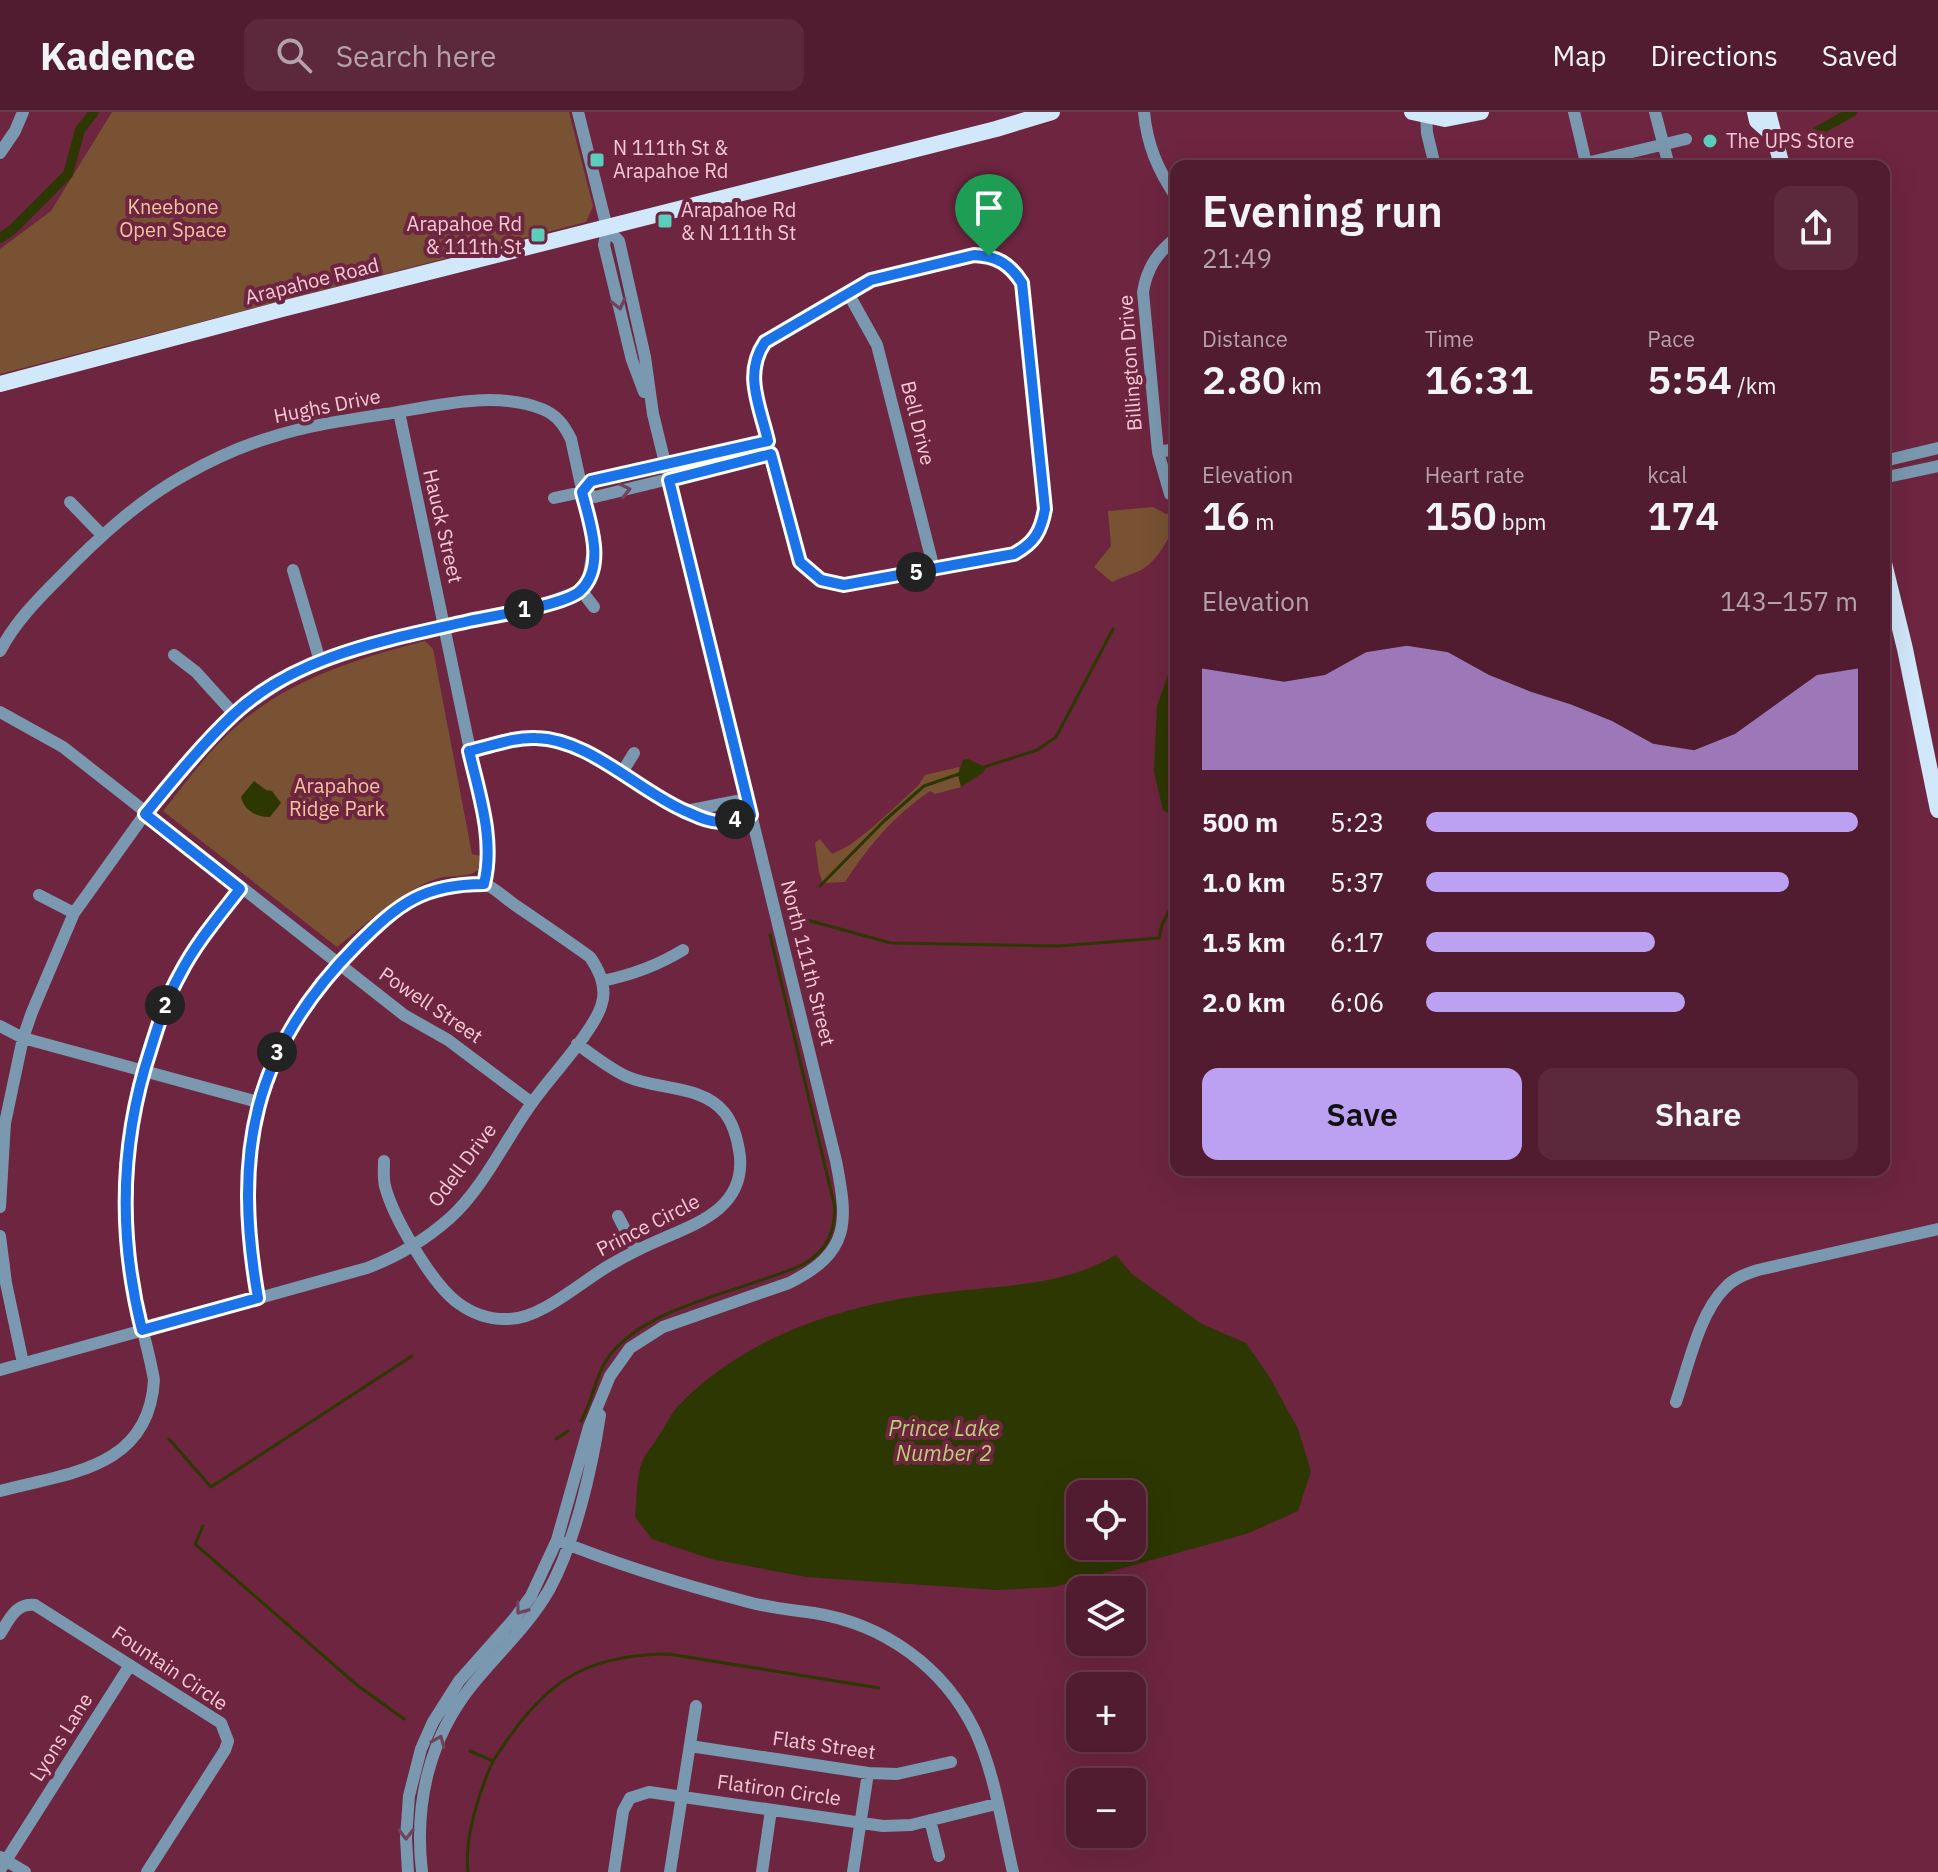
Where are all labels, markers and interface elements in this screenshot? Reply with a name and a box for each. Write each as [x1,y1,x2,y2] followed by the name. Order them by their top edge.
[244,19,804,91] search box
[40,31,196,80] text: Kadence
[272,33,316,77] icon: search
[336,36,496,75] text: Search here
[1552,37,1606,74] text: Map
[1650,37,1778,74] text: Directions
[1822,37,1898,74] text: Saved
[1726,127,1855,154] place label: The UPS Store
[1701,132,1719,150] marker: The UPS Store
[613,134,728,184] place label: N 111th St & Arapahoe Rd
[588,151,606,169] marker: N 111th St & Arapahoe Rd
[955,174,1023,256] pin
[1202,182,1443,239] text: Evening run
[967,186,1011,230] icon: arrive
[1774,186,1858,270] button: share
[119,193,227,243] park label: Kneebone Open Space
[681,196,796,246] place label: Arapahoe Rd & N 111th St
[407,210,522,260] place label: Arapahoe Rd & 111th St
[656,212,674,230] marker: Arapahoe Rd & N 111th St
[529,226,547,244] marker: Arapahoe Rd & 111th St
[1202,241,1272,275] text: 21:49
[242,251,382,310] street label: Arapahoe Road
[1111,294,1148,432] street label: Billington Drive
[609,297,626,310] one-way arrow
[1202,324,1288,353] text: Distance
[1425,324,1474,353] text: Time
[1647,324,1695,353] text: Pace
[1202,353,1286,405] text: 2.80
[1425,353,1533,405] text: 16:31
[1647,353,1732,405] text: 5:54
[1286,371,1322,400] text: km
[1732,371,1777,400] text: /km
[895,378,942,468] street label: Bell Drive
[271,382,383,429] street label: Hughs Drive
[1202,460,1293,489] text: Elevation
[1425,460,1525,489] text: Heart rate
[1647,460,1687,489] text: kcal
[417,466,470,586] street label: Hauck Street
[618,482,632,499] one-way arrow
[1202,489,1250,541] text: 16
[1425,489,1497,541] text: 150
[1647,489,1719,541] text: 174
[1250,507,1274,536] text: m
[1497,507,1547,536] text: bpm
[896,552,936,592] pin: 5
[909,557,923,586] text: 5
[1202,584,1310,618] text: Elevation
[1720,584,1858,618] text: 143–157 m
[504,589,544,629] pin: 1
[517,594,531,623] text: 1
[289,772,385,822] park label: Arapahoe Ridge Park
[715,799,755,839] pin: 4
[728,804,742,833] text: 4
[1202,805,1278,839] text: 500 m
[1330,805,1384,839] text: 5:23
[1202,865,1286,899] text: 1.0 km
[1330,865,1384,899] text: 5:37
[775,877,842,1049] street label: North 111th Street
[1202,925,1286,959] text: 1.5 km
[1330,925,1384,959] text: 6:17
[374,960,488,1049] street label: Powell Street
[145,985,185,1025] pin: 2
[1202,985,1286,1019] text: 2.0 km
[1330,985,1384,1019] text: 6:06
[158,990,172,1019] text: 2
[257,1032,297,1072] pin: 3
[270,1037,284,1066] text: 3
[1202,1068,1522,1160] button: Save
[1538,1068,1858,1160] button: Share
[421,1117,502,1212] street label: Odell Drive
[592,1187,704,1262] street label: Prince Circle
[888,1413,1000,1467] water label: Prince Lake Number 2
[1066,1480,1146,1848] map controls
[1066,1480,1146,1560] button: locate
[1066,1576,1146,1656] button: layers
[516,1600,530,1615] one-way arrow
[107,1619,234,1716] street label: Fountain Circle
[1066,1672,1146,1752] button: +
[23,1688,98,1786] street label: Lyons Lane
[771,1724,877,1765] street label: Flats Street
[429,1735,445,1749] one-way arrow
[715,1767,843,1812] street label: Flatiron Circle
[1066,1768,1146,1848] button: −
[397,1828,415,1841] one-way arrow

